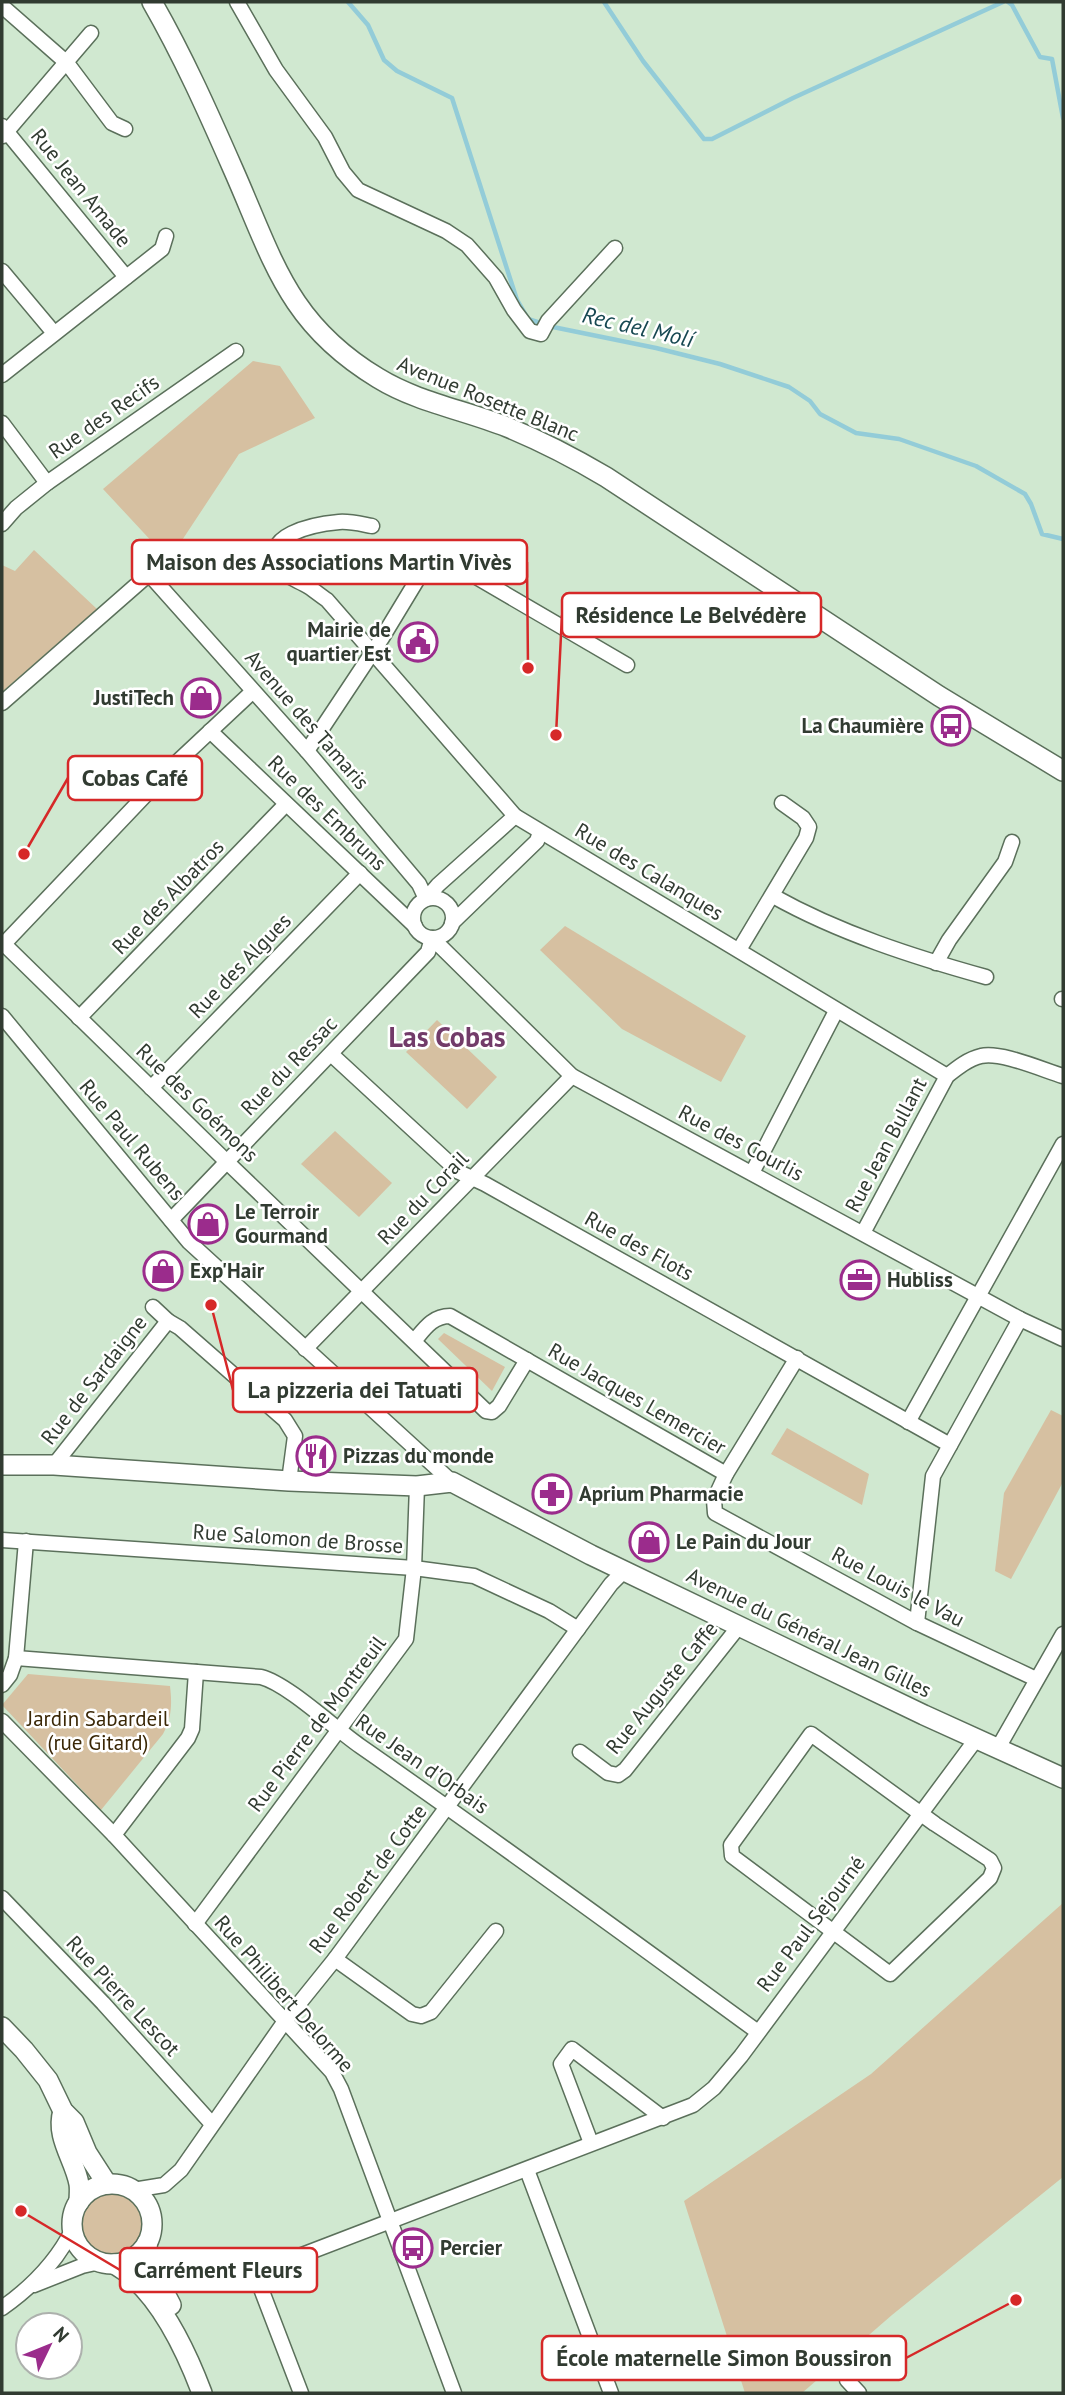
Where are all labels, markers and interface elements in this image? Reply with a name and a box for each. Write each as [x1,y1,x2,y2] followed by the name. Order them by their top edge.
[25,123,138,253] street label: Rue Jean Amade
[580,300,699,354] water label: Rec del Molí
[393,350,583,447] street label: Avenue Rosette Blanc
[43,369,164,465] street label: Rue des Recifs
[132,540,527,584] callout: Maison des Associations Martin Vivès
[146,547,512,576] text: Maison des Associations Martin Vivès
[562,593,821,637] callout: Résidence Le Belvédère
[576,600,806,629] text: Résidence Le Belvédère
[287,616,392,667] place label: Mairie de quartier Est
[397,621,439,663] public building icon: Mairie de quartier Est
[239,644,375,795] street label: Avenue des Tamaris
[180,677,222,719] shop icon: JustiTech
[93,684,174,711] place label: JustiTech
[930,705,972,747] bus stop icon: La Chaumière
[802,712,924,739] place label: La Chaumière
[262,749,392,876] street label: Rue des Embruns
[68,756,202,800] callout: Cobas Café
[82,763,188,792] text: Cobas Café
[570,817,728,927] street label: Rue des Calanques
[106,833,230,960] street label: Rue des Albatros
[183,907,297,1024] street label: Rue des Algues
[235,1010,343,1121] street label: Rue du Ressac
[388,1018,506,1055] district label: Las Cobas
[131,1037,264,1168] street label: Rue des Goémons
[74,1073,191,1206] street label: Rue Paul Rubens
[839,1073,932,1217] street label: Rue Jean Bullant
[674,1098,808,1187] street label: Rue des Courlis
[371,1145,474,1250] street label: Rue du Corail
[235,1198,328,1249] place label: Le Terroir Gourmand
[187,1203,229,1245] shop icon: Le Terroir Gourmand
[580,1205,698,1287] street label: Rue des Flots
[142,1250,184,1292] shop icon: Exp'Hair
[190,1257,265,1284] place label: Exp'Hair
[839,1259,881,1301] office icon: Hubliss
[887,1266,953,1293] place label: Hubliss
[35,1310,153,1450] street label: Rue de Sardaigne
[543,1337,731,1461] street label: Rue Jacques Lemercier
[233,1368,477,1412] callout: La pizzeria dei Tatuati
[247,1375,463,1404] text: La pizzeria dei Tatuati
[295,1435,337,1477] restaurant icon: Pizzas du monde
[343,1442,494,1469] place label: Pizzas du monde
[531,1473,573,1515] pharmacy icon: Aprium Pharmacie
[579,1480,744,1507] place label: Aprium Pharmacie
[192,1518,404,1559] street label: Rue Salomon de Brosse
[628,1521,670,1563] shop icon: Le Pain du Jour
[676,1528,812,1555] place label: Le Pain du Jour
[827,1540,969,1633] street label: Rue Louis le Vau
[682,1561,936,1704] street label: Avenue du Général Jean Gilles
[600,1616,723,1760] street label: Rue Auguste Caffe
[242,1630,392,1817] street label: Rue Pierre de Montreuil
[26,1705,169,1756] park label: Jardin Sabardeil (rue Gitard)
[350,1708,494,1820] street label: Rue Jean d'Orbais
[303,1799,433,1959] street label: Rue Robert de Cotte
[751,1850,871,1997] street label: Rue Paul Sejourné
[209,1909,360,2078] street label: Rue Philibert Delorme
[61,1930,186,2062] street label: Rue Pierre Lescot
[392,2227,434,2269] bus stop icon: Percier
[440,2234,503,2261] place label: Percier
[120,2248,317,2292] callout: Carrément Fleurs
[134,2255,303,2284] text: Carrément Fleurs
[14,2311,84,2381] north arrow
[48,2322,74,2347] text: N
[542,2336,906,2380] callout: École maternelle Simon Boussiron
[556,2343,892,2372] text: École maternelle Simon Boussiron

